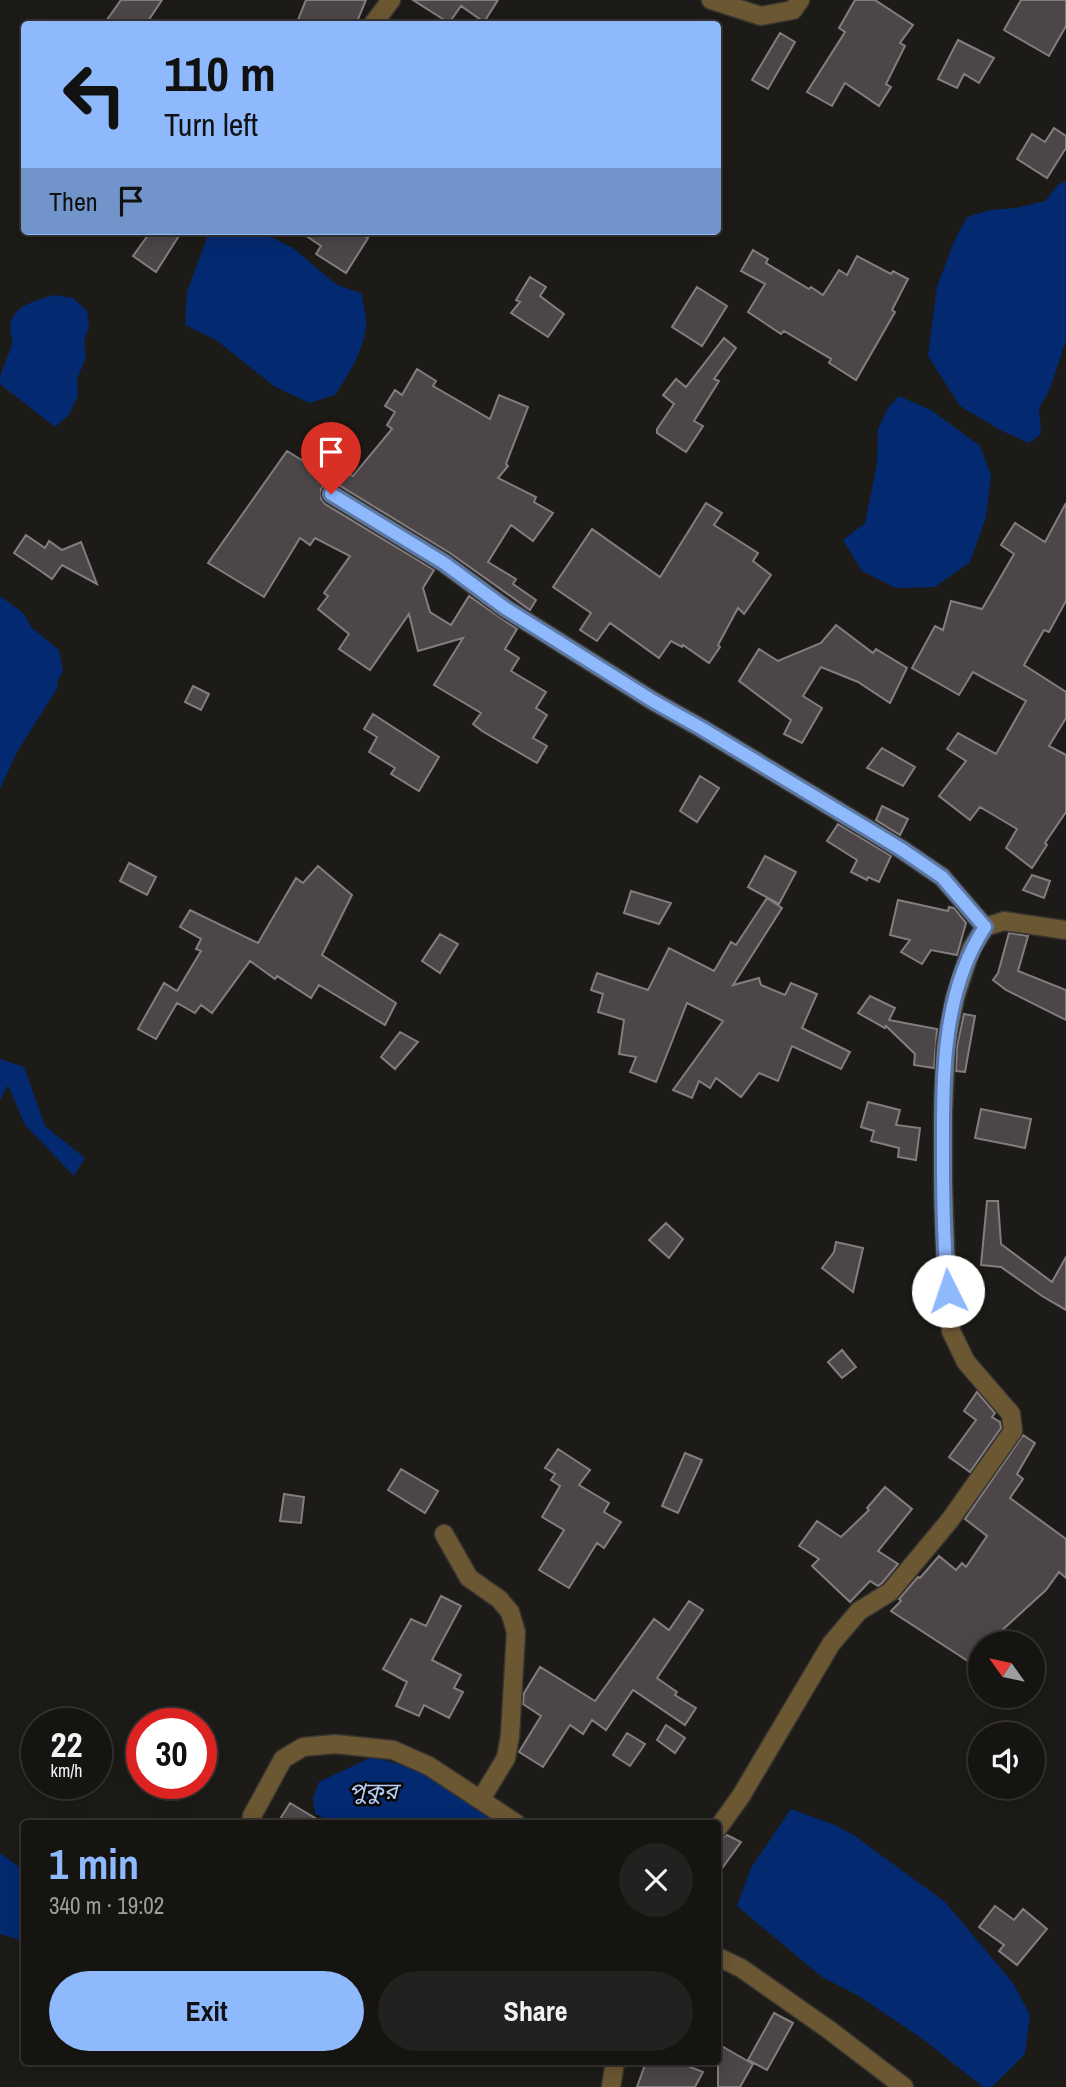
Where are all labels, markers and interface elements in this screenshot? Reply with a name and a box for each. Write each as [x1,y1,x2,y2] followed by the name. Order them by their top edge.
[164,40,276,106] text: 110 m
[49,49,140,140] icon: left
[164,103,258,146] text: Turn left
[112,182,150,220] icon: arrive
[49,184,98,219] text: Then
[301,422,361,494] pin
[312,433,350,471] icon: arrive
[911,1254,985,1328] position arrow
[968,1631,1045,1708] north arrow
[968,1631,1045,1799] map controls
[126,1708,217,1799] speed limit sign: 30
[51,1721,82,1768] text: 22
[968,1722,1045,1799] button: sound
[51,1758,83,1783] text: km/h
[349,1775,402,1806] water label: পুকুর
[49,1836,139,1892] text: 1 min
[619,1843,693,1917] button: close
[49,1890,164,1921] text: 340 m · 19:02
[49,1971,364,2051] button: Exit
[378,1971,693,2051] button: Share

